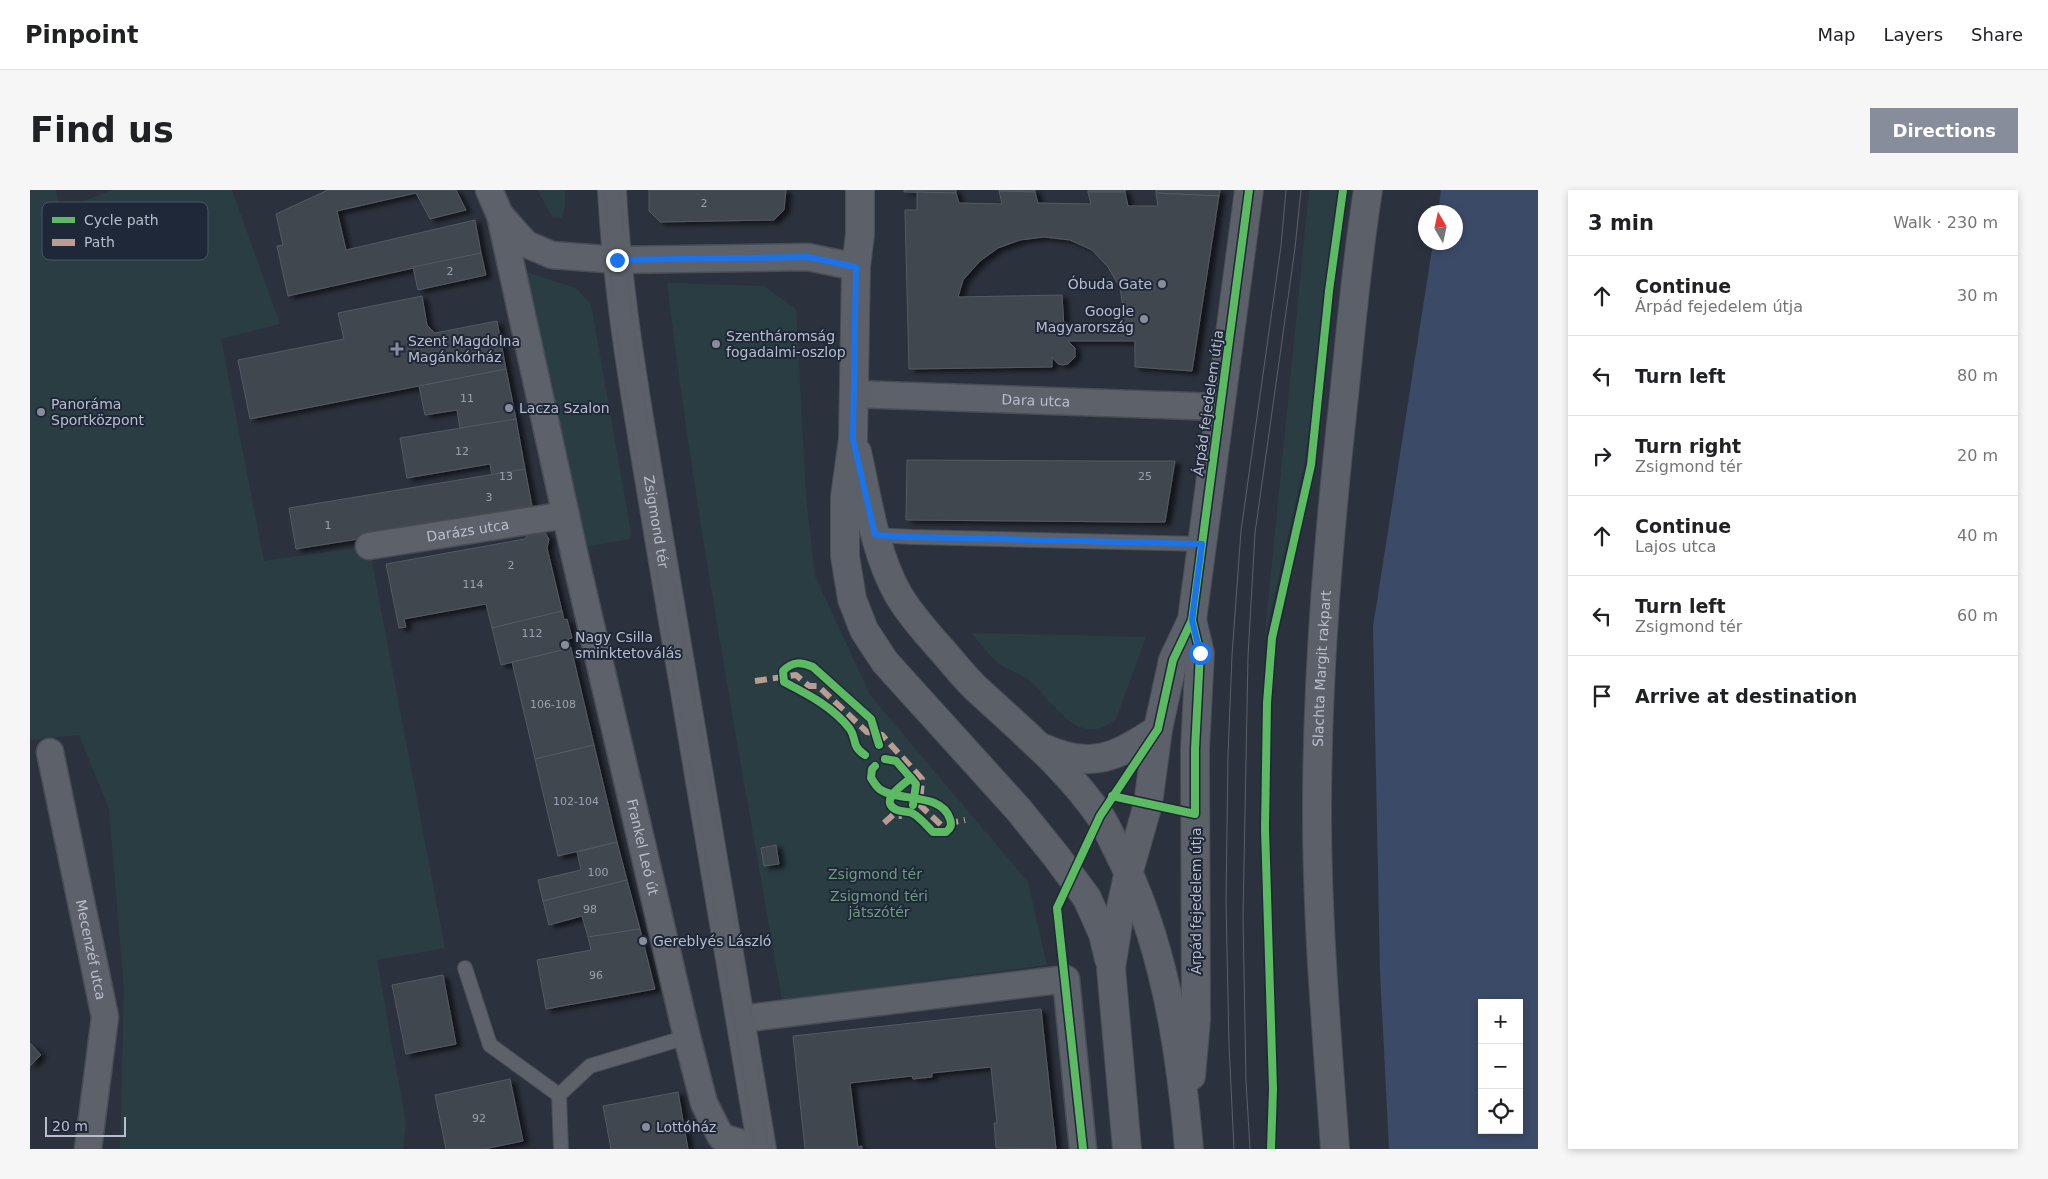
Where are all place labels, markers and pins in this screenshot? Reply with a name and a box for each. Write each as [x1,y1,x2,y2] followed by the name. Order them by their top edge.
[1068,275,1152,292] place label: Óbuda Gate
[1156,278,1168,290] marker: Óbuda Gate
[1036,303,1134,335] place label: Google Magyarország
[1138,313,1150,325] marker: Google Magyarország
[726,328,846,360] place label: Szentháromság fogadalmi-oszlop
[408,333,520,365] place label: Szent Magdolna Magánkórház
[710,338,722,350] marker: Szentháromság fogadalmi-oszlop
[390,342,404,356] marker: Szent Magdolna Magánkórház
[51,396,144,428] place label: Panoráma Sportközpont
[519,400,610,416] place label: Lacza Szalon
[503,402,515,414] marker: Lacza Szalon
[35,406,47,418] marker: Panoráma Sportközpont
[575,629,682,661] place label: Nagy Csilla sminktetoválás
[559,639,571,651] marker: Nagy Csilla sminktetoválás
[653,933,771,949] place label: Gereblyés László
[637,935,649,947] marker: Gereblyés László
[656,1119,716,1135] place label: Lottóház
[640,1121,652,1133] marker: Lottóház

